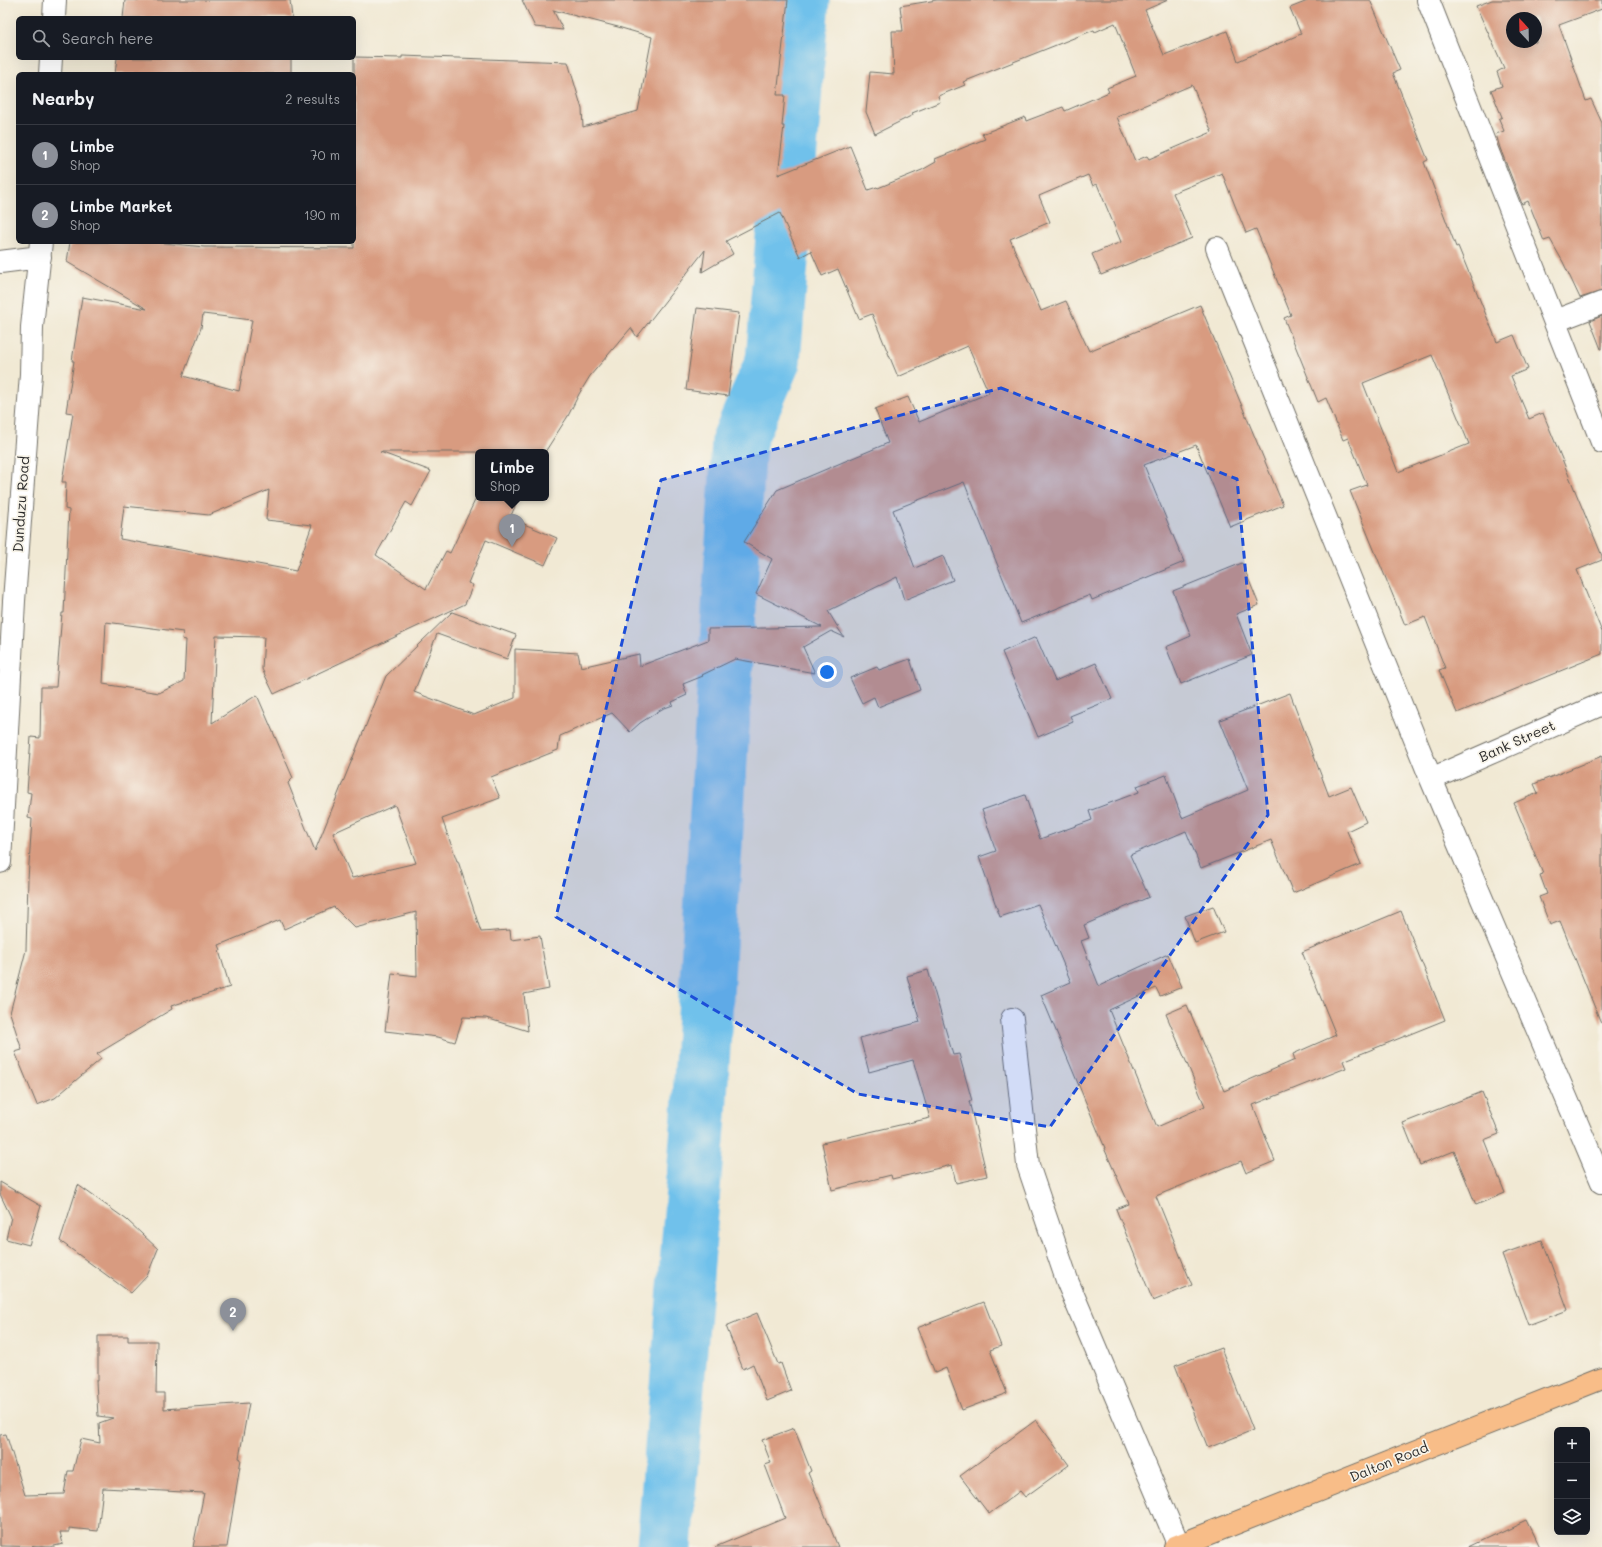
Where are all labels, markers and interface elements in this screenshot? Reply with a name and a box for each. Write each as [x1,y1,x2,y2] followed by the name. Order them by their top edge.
[1506,12,1542,48] north arrow
[16,16,356,60] search box
[30,27,52,49] icon: search
[62,28,153,48] text: Search here
[32,87,94,109] text: Nearby
[285,90,340,107] text: 2 results
[70,136,114,156] text: Limbe
[42,146,48,163] text: 1
[310,146,340,163] text: 70 m
[70,156,100,173] text: Shop
[70,196,172,216] text: Limbe Market
[41,206,49,223] text: 2
[304,206,340,223] text: 190 m
[70,216,100,233] text: Shop
[475,449,549,501] popup
[8,455,33,553] street label: Dunduzu Road
[490,457,534,477] text: Limbe
[490,477,520,494] text: Shop
[499,514,525,547] pin: 1
[817,662,837,682] your location
[1476,715,1558,766] street label: Bank Street
[220,1298,246,1331] pin: 2
[1554,1427,1590,1535] map controls
[1554,1427,1590,1463] button: +
[1347,1437,1431,1486] street label: Dalton Road
[1554,1463,1590,1499] button: −
[1554,1499,1590,1535] button: layers

